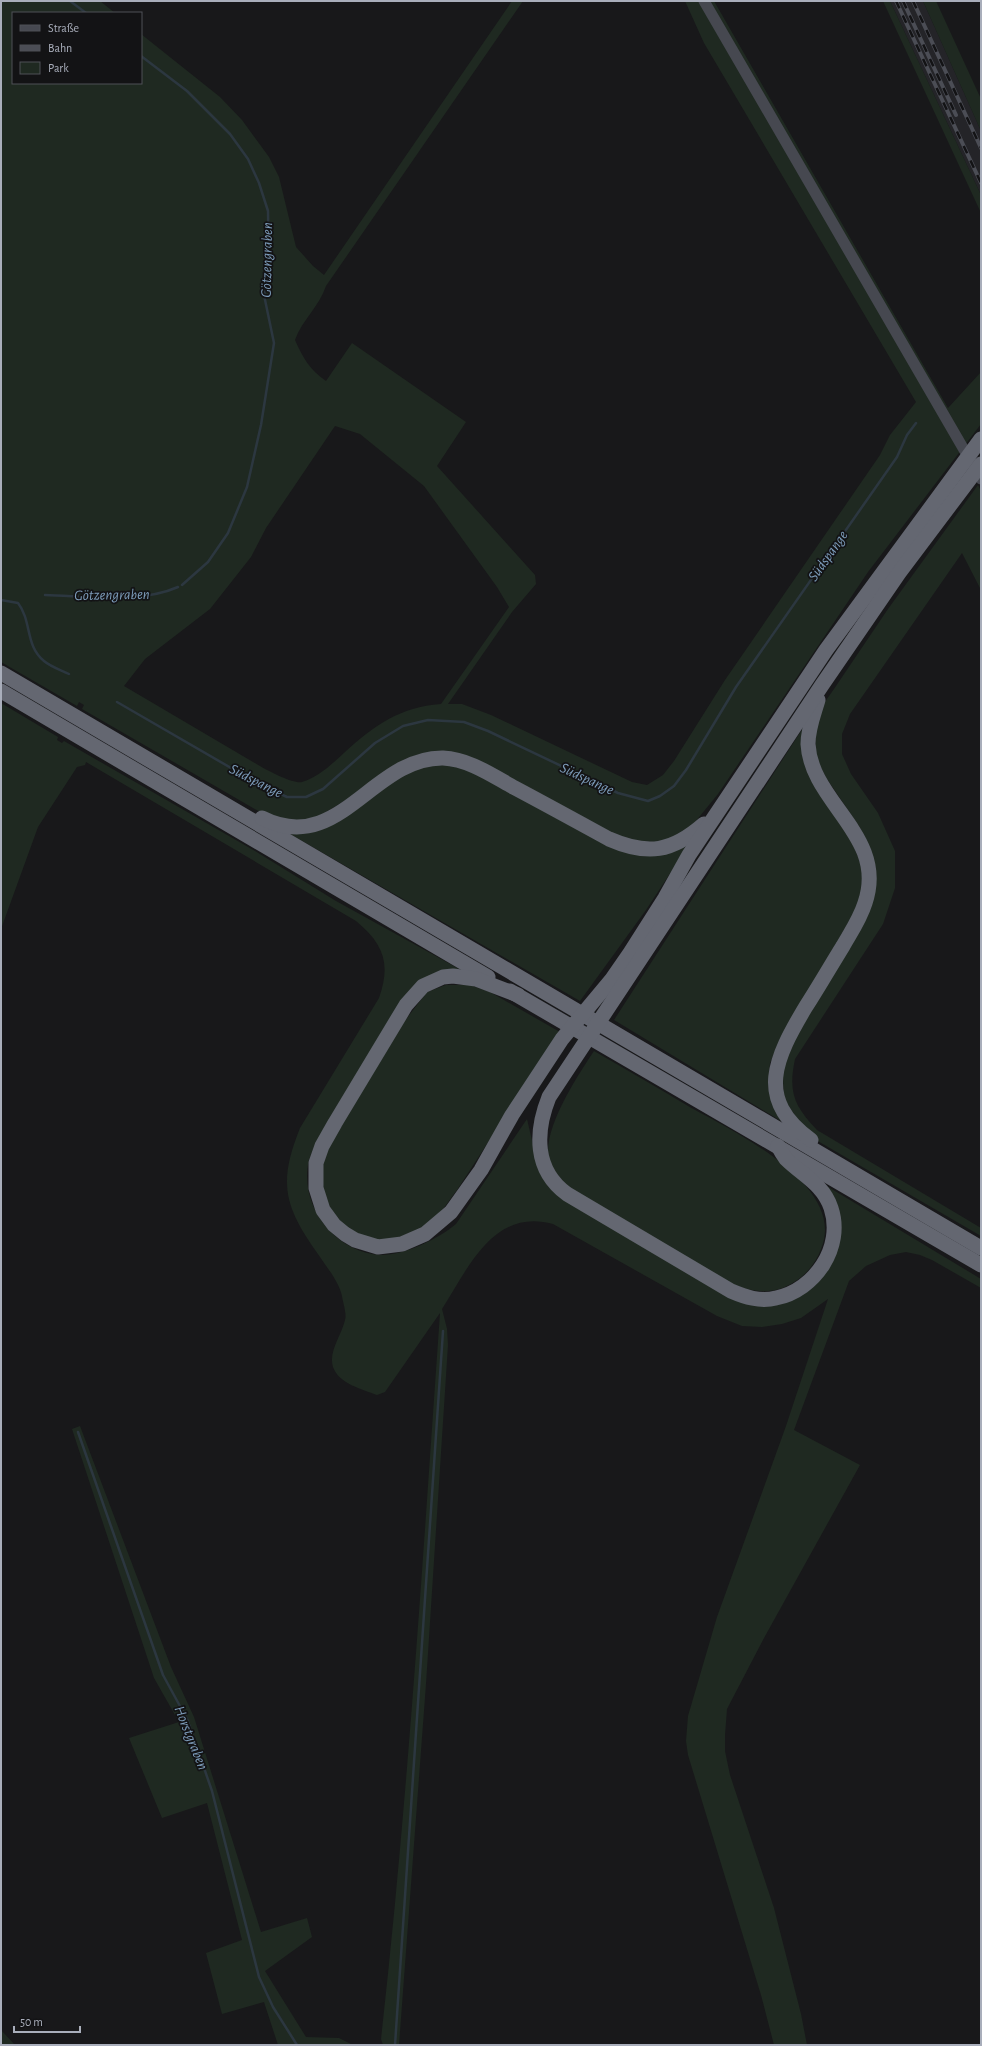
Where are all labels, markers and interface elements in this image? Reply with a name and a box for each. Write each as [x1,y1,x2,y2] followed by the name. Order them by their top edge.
[12,12,142,84] legend
[48,22,79,34] text: Straße
[48,42,72,54] text: Bahn
[48,62,69,74] text: Park
[259,222,275,298] water label: Götzengraben
[805,528,851,584] water label: Südspange
[74,587,150,603] water label: Götzengraben
[558,760,617,798] water label: Südspange
[227,761,285,801] water label: Südspange
[171,1704,211,1772] water label: Horstgraben
[14,2008,80,2034] scale bar
[20,2016,43,2028] text: 50 m

